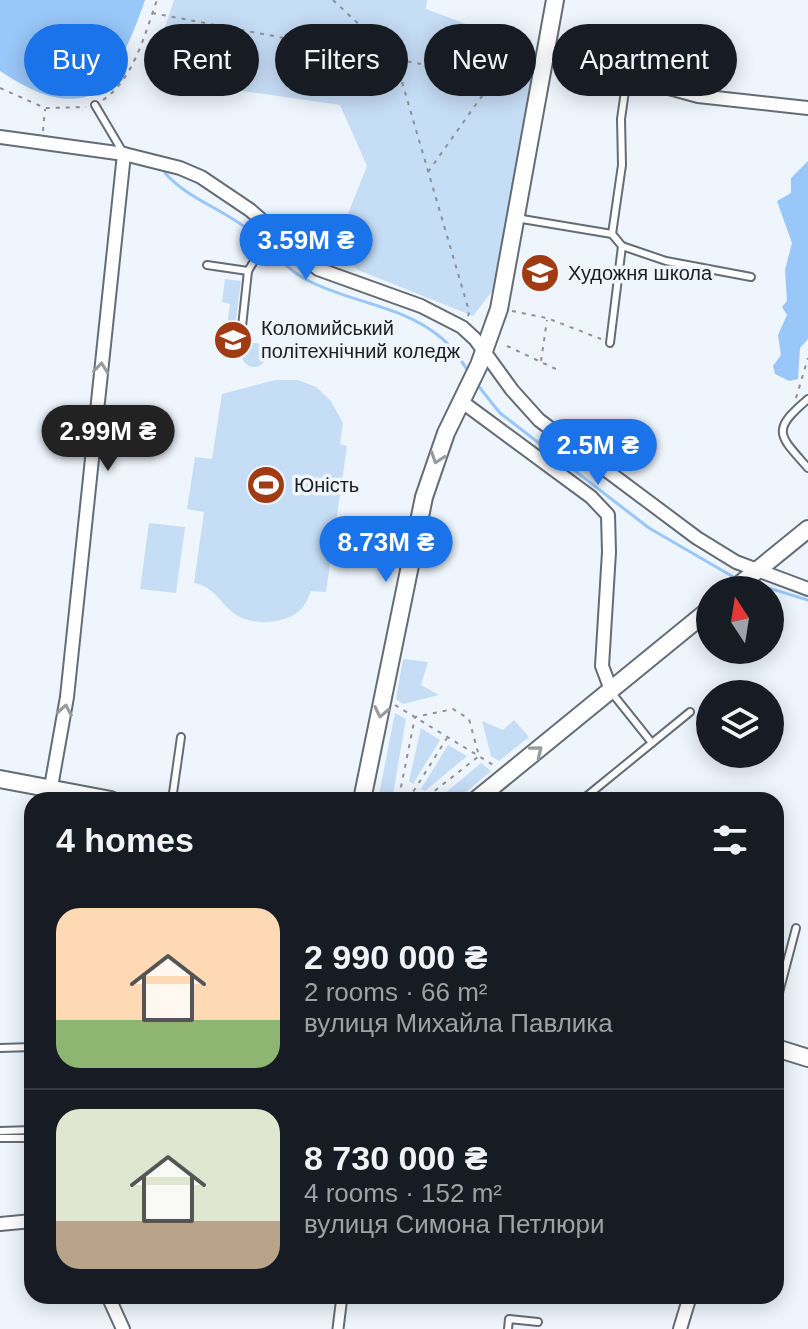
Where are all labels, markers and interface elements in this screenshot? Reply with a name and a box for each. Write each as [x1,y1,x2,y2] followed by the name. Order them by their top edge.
[24,24,128,96] chip: Buy
[144,24,259,96] chip: Rent
[275,24,408,96] chip: Filters
[424,24,536,96] chip: New
[552,24,737,96] chip: Apartment
[232,214,380,282] pin: 3.59M ₴
[258,225,354,255] text: 3.59M ₴
[519,252,561,294] school or university icon: Художня школа
[568,262,713,284] place label: Художня школа
[261,317,461,362] place label: Коломийський політехнічний коледж
[212,319,254,361] school or university icon: Коломийський політехнічний коледж
[93,361,110,374] one-way arrow
[34,405,182,473] pin: 2.99M ₴
[60,416,156,446] text: 2.99M ₴
[533,419,663,487] pin: 2.5M ₴
[557,430,639,460] text: 2.5M ₴
[431,450,447,464] one-way arrow
[245,464,287,506] sports icon: Юність
[294,474,359,496] place label: Юність
[312,516,460,584] pin: 8.73M ₴
[338,527,434,557] text: 8.73M ₴
[696,576,784,664] north arrow
[696,576,784,768] map controls
[696,680,784,768] button: layers
[55,703,72,717] one-way arrow
[373,704,390,718] one-way arrow
[528,746,543,760] one-way arrow
[708,818,752,862] icon: filters
[56,821,194,859] text: 4 homes
[304,938,487,976] text: 2 990 000 ₴
[120,940,216,1036] icon: home
[304,977,488,1007] text: 2 rooms · 66 m²
[304,1008,613,1038] text: вулиця Михайла Павлика
[304,1139,487,1177] text: 8 730 000 ₴
[120,1141,216,1237] icon: home
[304,1178,502,1208] text: 4 rooms · 152 m²
[304,1209,605,1239] text: вулиця Симона Петлюри

